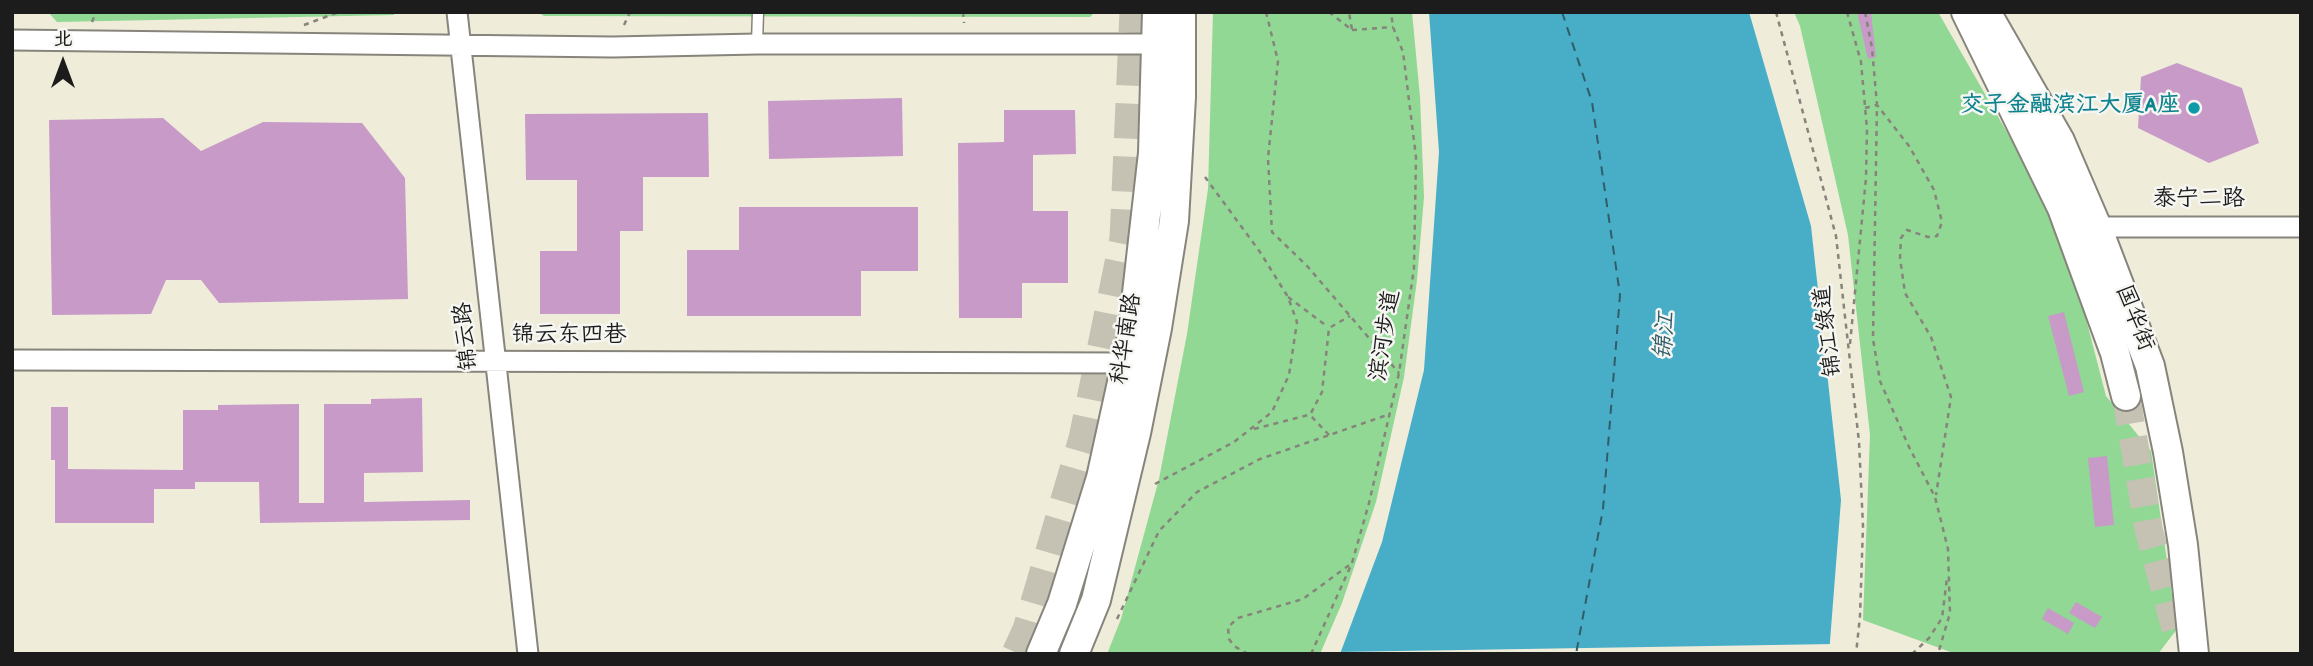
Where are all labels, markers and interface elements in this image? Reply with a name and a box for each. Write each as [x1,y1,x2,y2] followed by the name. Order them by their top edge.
[28,28,98,98] north arrow
[53,28,73,55] text: 北
[1960,94,2180,122] place label: 交子金融滨江大厦A座
[2186,100,2202,116] marker: 交子金融滨江大厦A座
[2153,188,2245,216] street label: 泰宁二路
[2107,282,2157,356] street label: 国华街
[1812,284,1850,378] street label: 锦江绿道
[1367,288,1409,384] street label: 滨河步道
[1108,291,1150,387] street label: 科华南路
[452,300,486,372] street label: 锦云路
[1652,311,1684,361] water label: 锦江
[512,324,626,352] street label: 锦云东四巷

